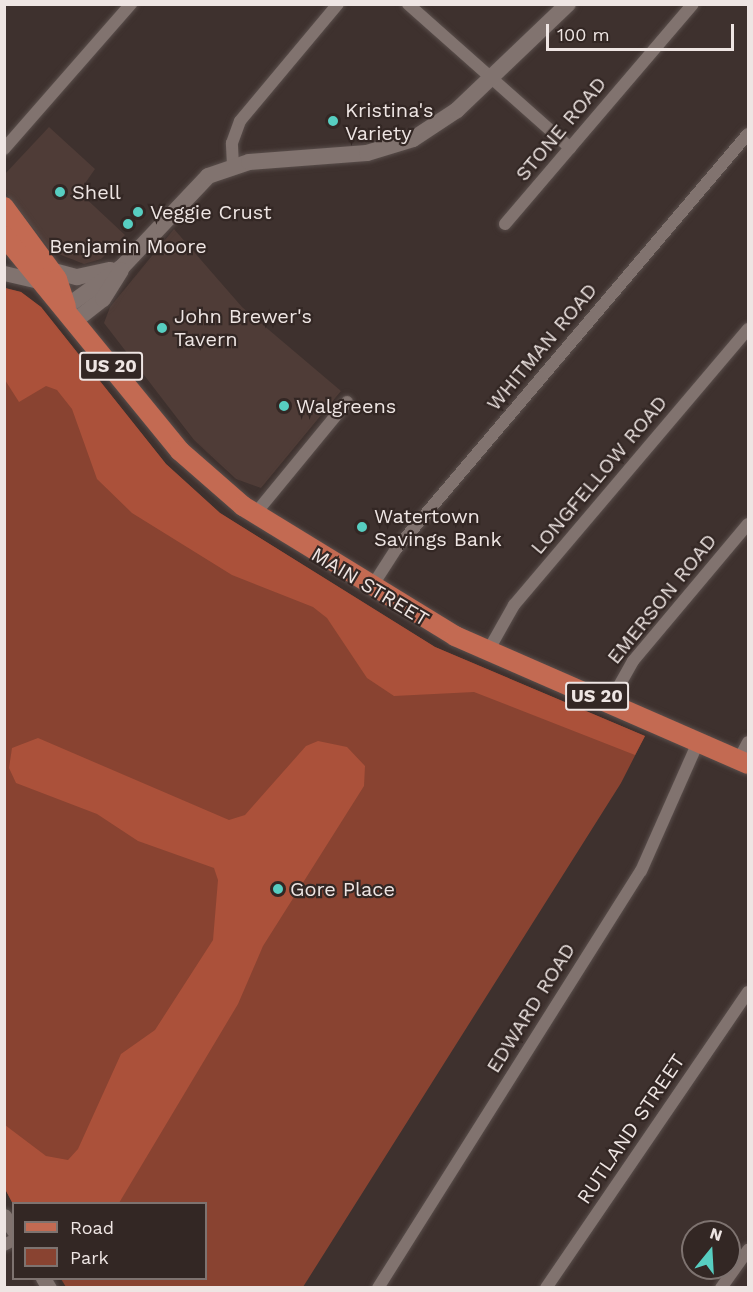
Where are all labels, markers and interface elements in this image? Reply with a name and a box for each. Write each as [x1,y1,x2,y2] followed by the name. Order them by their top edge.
[549,12,736,50] scale bar
[557,24,610,45] text: 100 m
[511,72,611,186] street label: STONE ROAD
[345,98,434,145] place label: Kristina's Variety
[326,114,340,128] marker: Kristina's Variety
[72,180,121,204] place label: Shell
[53,185,67,199] marker: Shell
[150,200,272,224] place label: Veggie Crust
[131,205,145,219] marker: Veggie Crust
[121,217,135,231] marker: Benjamin Moore
[49,234,207,258] place label: Benjamin Moore
[482,278,602,416] street label: WHITMAN ROAD
[174,304,312,351] place label: John Brewer's Tavern
[155,321,169,335] marker: John Brewer's Tavern
[78,351,144,381] road number: US 20
[525,391,673,559] street label: LONGFELLOW ROAD
[296,394,396,418] place label: Walgreens
[277,399,291,413] marker: Walgreens
[374,504,502,551] place label: Watertown Savings Bank
[355,520,369,534] marker: Watertown Savings Bank
[602,529,722,669] street label: EMERSON ROAD
[307,542,433,632] street label: MAIN STREET
[564,681,630,711] road number: US 20
[290,877,395,901] place label: Gore Place
[271,882,285,896] marker: Gore Place
[481,939,581,1077] street label: EDWARD ROAD
[572,1049,690,1209] street label: RUTLAND STREET
[12,1202,207,1280] legend
[70,1217,114,1238] text: Road
[681,1220,741,1280] north arrow
[708,1223,725,1245] text: N
[70,1247,109,1268] text: Park

